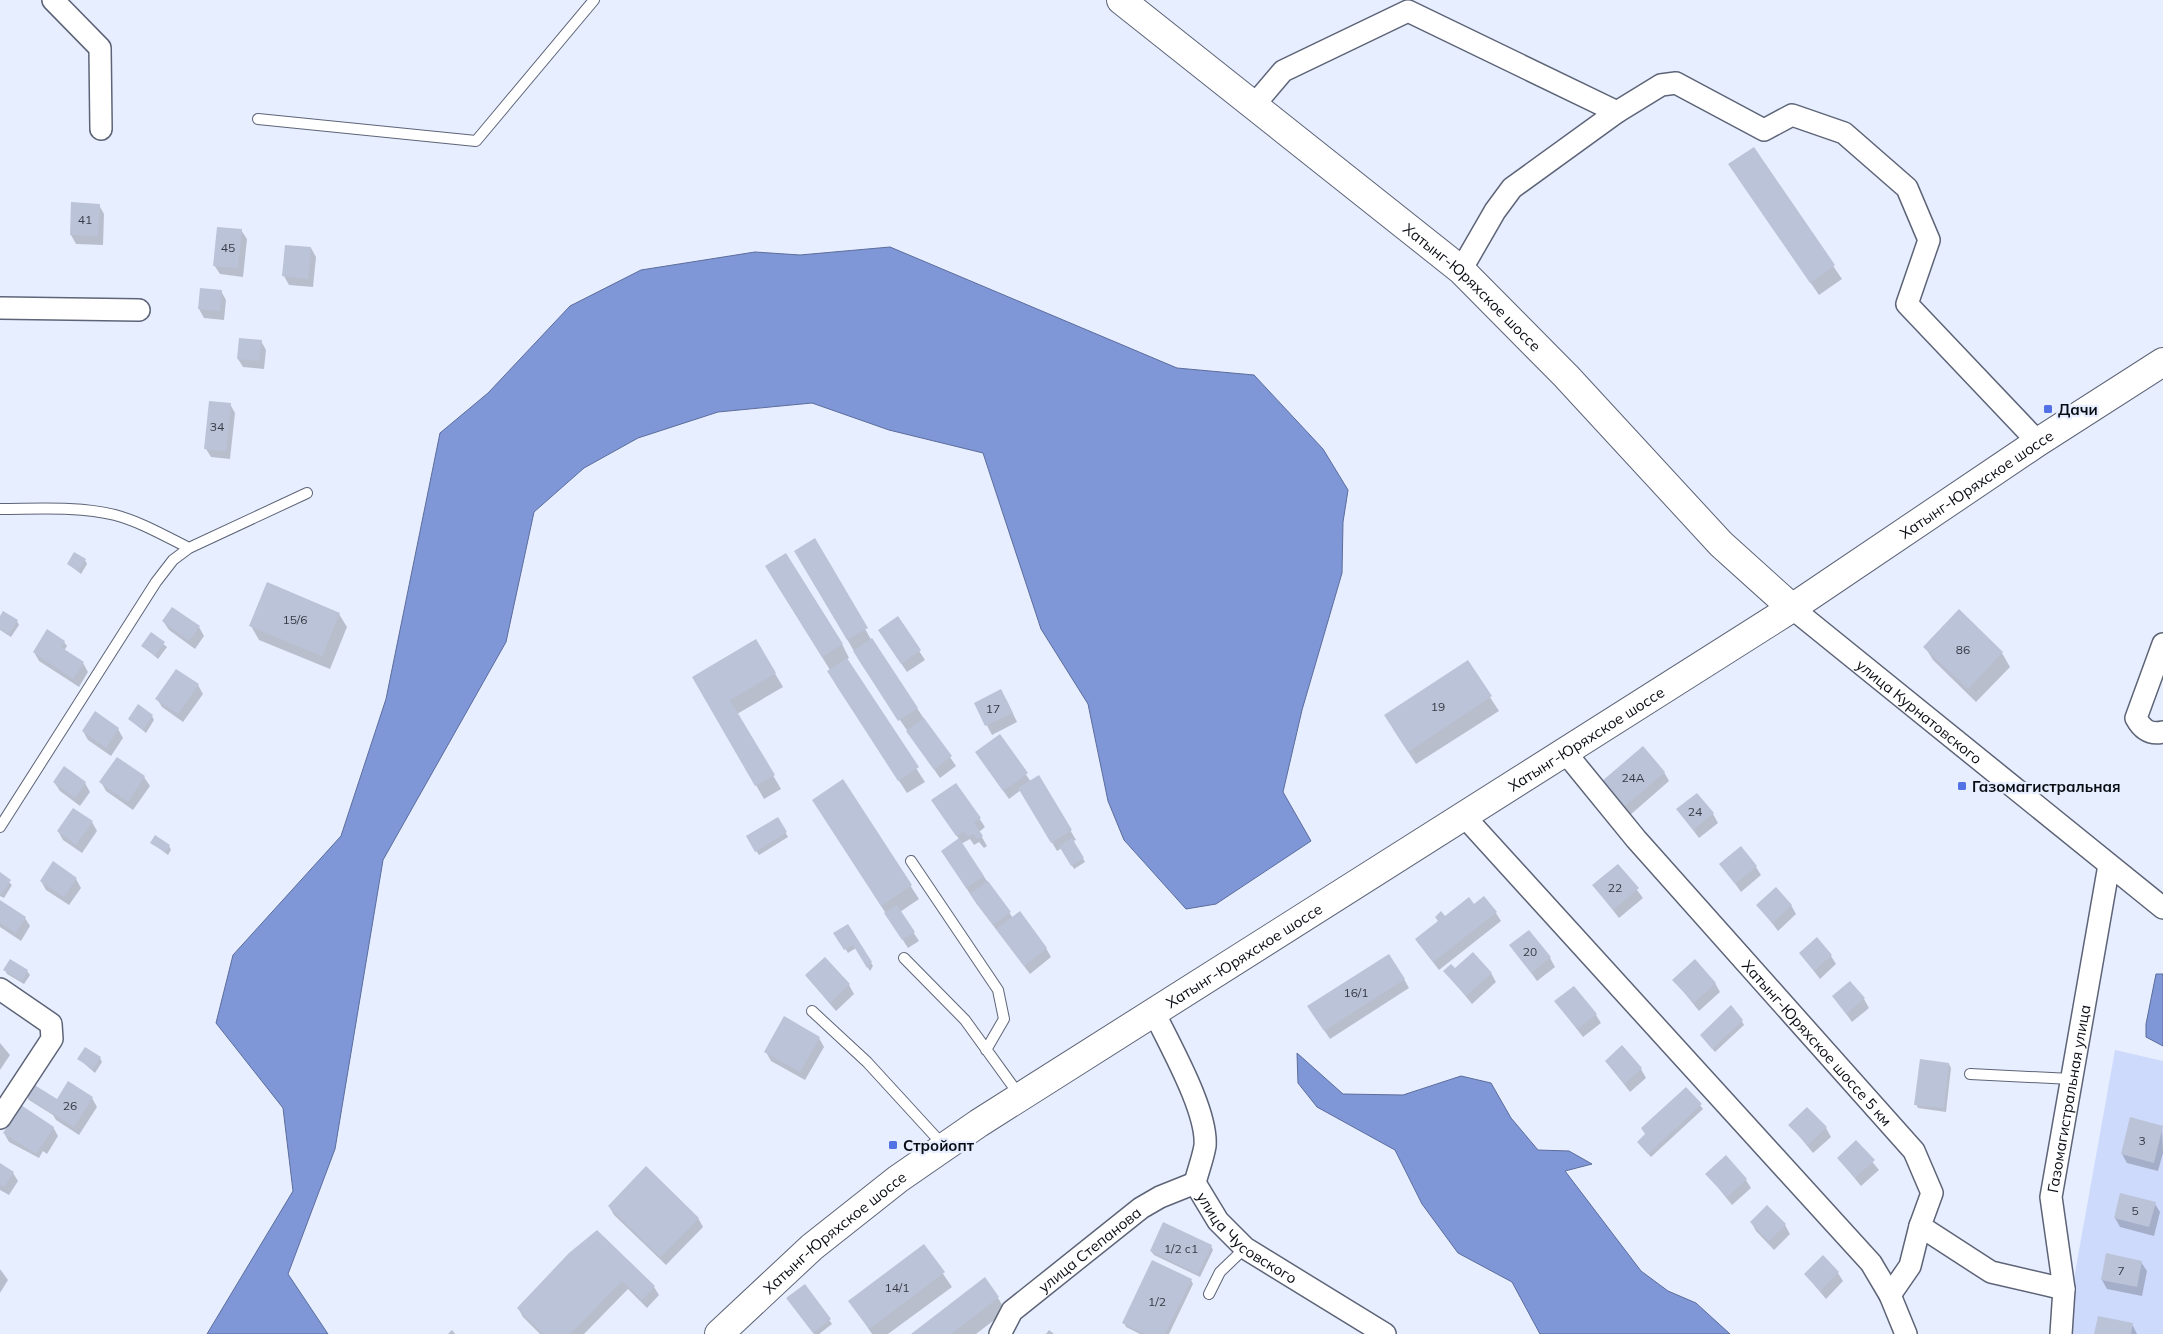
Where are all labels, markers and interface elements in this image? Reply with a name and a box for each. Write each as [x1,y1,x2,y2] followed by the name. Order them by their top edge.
[78,212,92,227] house number: 41
[1400,219,1545,355] street label: Хатынг-Юряхское шоссе
[221,240,235,255] house number: 45
[2058,400,2098,419] place label: Дачи
[2042,403,2054,415] marker: Дачи
[210,419,224,434] house number: 34
[1896,425,2057,542] street label: Хатынг-Юряхское шоссе
[282,612,308,627] house number: 15/6
[1956,642,1970,657] house number: 86
[1853,655,1986,768] street label: улица Курнатовского
[1504,682,1668,795] street label: Хатынг-Юряхское шоссе
[1431,699,1445,714] house number: 19
[986,701,1000,716] house number: 17
[1621,770,1645,785] house number: 24А
[1972,777,2121,796] place label: Газомагистральная
[1956,780,1968,792] marker: Газомагистральная
[1688,804,1702,819] house number: 24
[1608,880,1622,895] house number: 22
[1162,899,1325,1012] street label: Хатынг-Юряхское шоссе
[1523,944,1537,959] house number: 20
[1738,956,1896,1130] street label: Хатынг-Юряхское шоссе 5 км
[1343,985,1369,1000] house number: 16/1
[2042,1003,2094,1194] street label: Газомагистральная улица
[63,1098,77,1113] house number: 26
[2138,1133,2146,1148] house number: 3
[903,1136,975,1155] place label: Стройопт
[887,1139,899,1151] marker: Стройопт
[759,1167,910,1298] street label: Хатынг-Юряхское шоссе
[1193,1188,1301,1287] street label: улица Чусовского
[1034,1202,1145,1296] street label: улица Степанова
[2131,1203,2139,1218] house number: 5
[1164,1241,1198,1256] house number: 1/2 с1
[2117,1263,2125,1278] house number: 7
[884,1280,910,1295] house number: 14/1
[1148,1294,1166,1309] house number: 1/2

